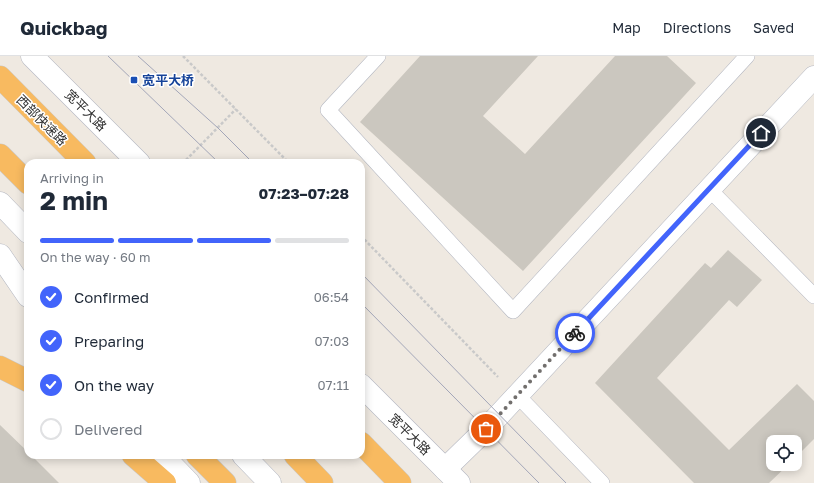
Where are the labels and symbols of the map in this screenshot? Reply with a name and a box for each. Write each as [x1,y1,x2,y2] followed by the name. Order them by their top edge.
[142,72,194,88] place label: 宽平大桥
[129,75,139,85] marker: 宽平大桥
[62,86,110,134] street label: 宽平大路
[13,91,71,149] street label: 西部快速路
[744,116,778,150] pin
[555,313,595,353] courier
[386,410,434,458] street label: 宽平大路
[469,412,503,446] pin

